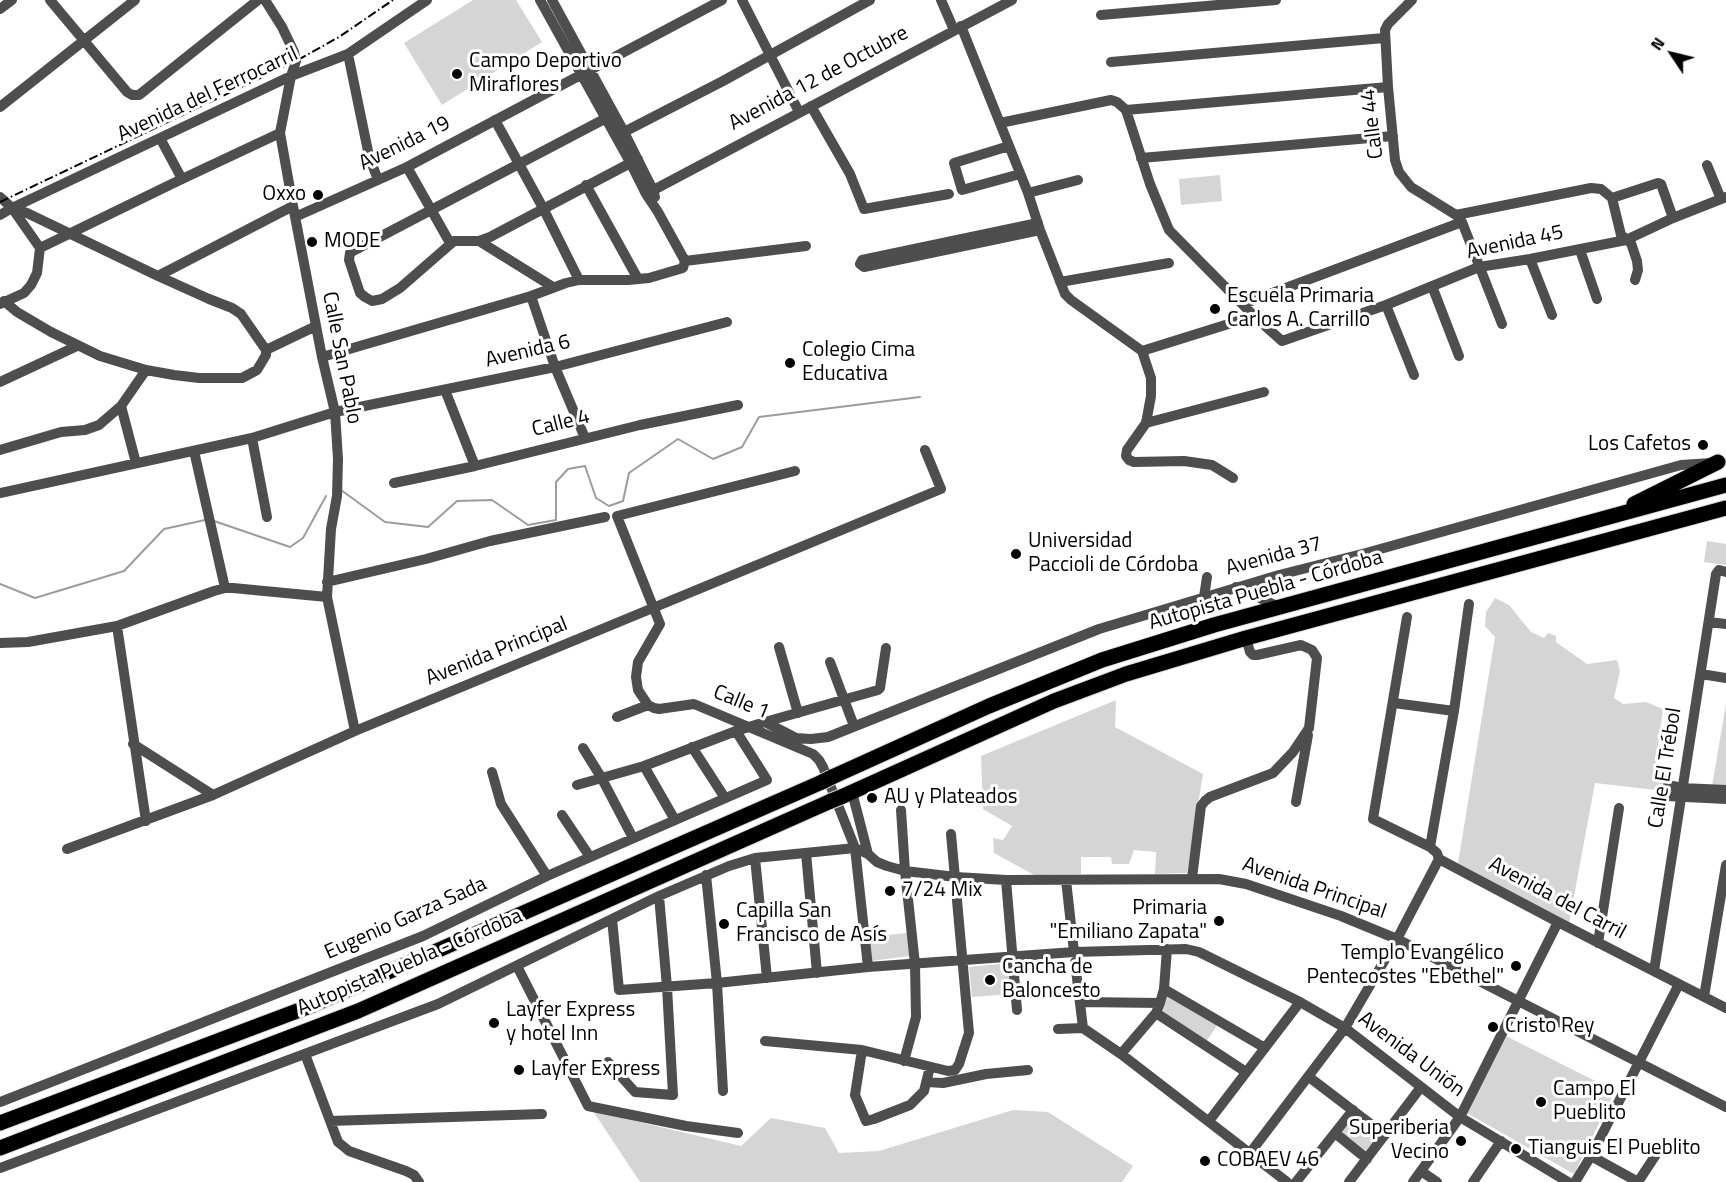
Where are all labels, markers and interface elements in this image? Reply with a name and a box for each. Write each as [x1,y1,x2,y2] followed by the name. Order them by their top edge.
[725,21,913,137] street label: Avenida 12 de Octubre
[1642,24,1702,84] north arrow
[1644,32,1670,55] text: N
[114,42,302,148] street label: Avenida del Ferrocarril
[469,49,622,99] place label: Campo Deportivo Miraflores
[450,67,464,81] marker: Campo Deportivo Miraflores
[1356,88,1390,160] street label: Calle 44
[355,111,455,177] street label: Avenida 19
[262,182,306,208] place label: Oxxo
[311,188,325,202] marker: Oxxo
[1464,220,1566,266] street label: Avenida 45
[324,229,381,255] place label: MODE
[305,235,319,249] marker: MODE
[1227,284,1374,334] place label: Escuela Primaria Carlos A. Carrillo
[316,290,366,426] street label: Calle San Pablo
[1208,302,1222,316] marker: Escuela Primaria Carlos A. Carrillo
[483,330,573,374] street label: Avenida 6
[802,338,915,388] place label: Colegio Cima Educativa
[783,356,797,370] marker: Colegio Cima Educativa
[530,405,592,443] street label: Calle 4
[1588,432,1691,458] place label: Los Cafetos
[1696,438,1710,452] marker: Los Cafetos
[1028,529,1198,579] place label: Universidad Paccioli de Córdoba
[1223,532,1325,582] street label: Avenida 37
[1146,546,1386,636] street label: Autopista Puebla - Córdoba
[1009,547,1023,561] marker: Universidad Paccioli de Córdoba
[422,612,572,692] street label: Avenida Principal
[709,680,773,726] street label: Calle 1
[1644,706,1688,830] street label: Calle El Trébol
[884,785,1018,811] place label: AU y Plateados
[865,791,879,805] marker: AU y Plateados
[1484,852,1630,946] street label: Avenida del Carril
[1239,853,1389,925] street label: Avenida Principal
[321,872,491,966] street label: Eugenio Garza Sada
[902,878,982,904] place label: 7/24 Mix
[883,884,897,898] marker: 7/24 Mix
[1049,896,1207,946] place label: Primaria "Emiliano Zapata"
[736,899,887,949] place label: Capilla San Francisco de Asís
[294,904,526,1022] street label: Autopista Puebla - Córdoba
[1212,914,1226,928] marker: Primaria "Emiliano Zapata"
[717,917,731,931] marker: Capilla San Francisco de Asís
[1307,941,1504,991] place label: Templo Evangélico Pentecostes "Ebethel"
[1002,955,1101,1005] place label: Cancha de Baloncesto
[1509,959,1523,973] marker: Templo Evangélico Pentecostes "Ebethel"
[983,973,997,987] marker: Cancha de Baloncesto
[506,998,635,1048] place label: Layfer Express y hotel Inn
[1353,1007,1469,1103] street label: Avenida Unión
[1505,1014,1594,1040] place label: Cristo Rey
[487,1016,501,1030] marker: Layfer Express y hotel Inn
[1486,1020,1500,1034] marker: Cristo Rey
[531,1057,660,1083] place label: Layfer Express
[512,1063,526,1077] marker: Layfer Express
[1553,1077,1636,1127] place label: Campo El Pueblito
[1534,1095,1548,1109] marker: Campo El Pueblito
[1349,1116,1449,1166] place label: Superiberia Vecino
[1454,1134,1468,1148] marker: Superiberia Vecino
[1528,1136,1701,1162] place label: Tianguis El Pueblito
[1509,1142,1523,1156] marker: Tianguis El Pueblito
[1217,1148,1319,1174] place label: COBAEV 46
[1198,1154,1212,1168] marker: COBAEV 46

